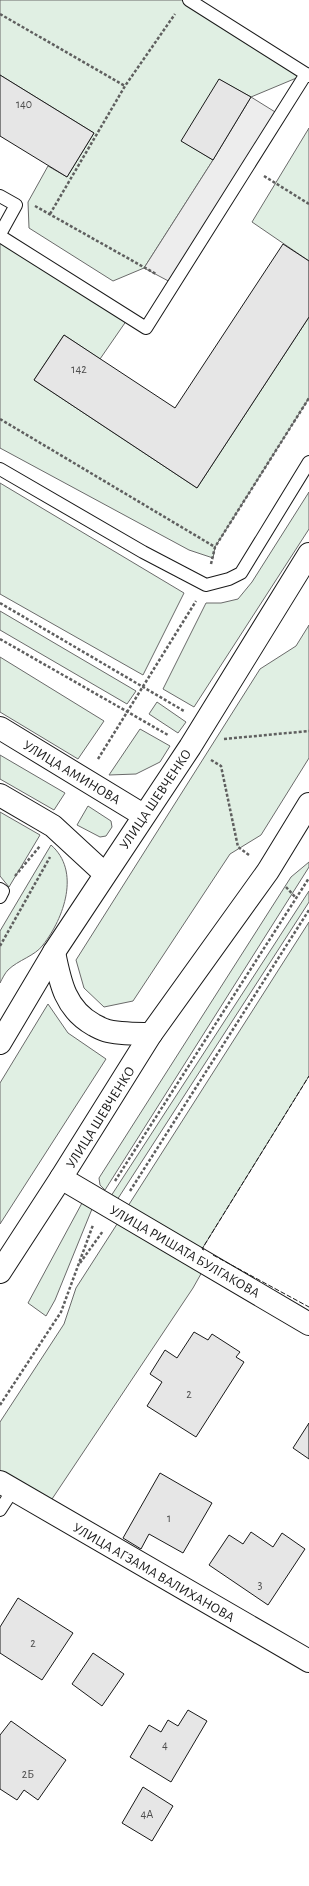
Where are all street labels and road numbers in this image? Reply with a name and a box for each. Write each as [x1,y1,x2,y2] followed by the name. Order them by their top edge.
[20,738,123,807] street label: УЛИЦА АМИНОВА
[117,747,194,852] street label: УЛИЦА ШЕВЧЕНКО
[64,1064,138,1171] street label: УЛИЦА ШЕВЧЕНКО
[107,1203,262,1301] street label: УЛИЦА РИШАТА БУЛГАКОВА
[70,1521,237,1625] street label: УЛИЦА АГЗАМА ВАЛИХАНОВА

